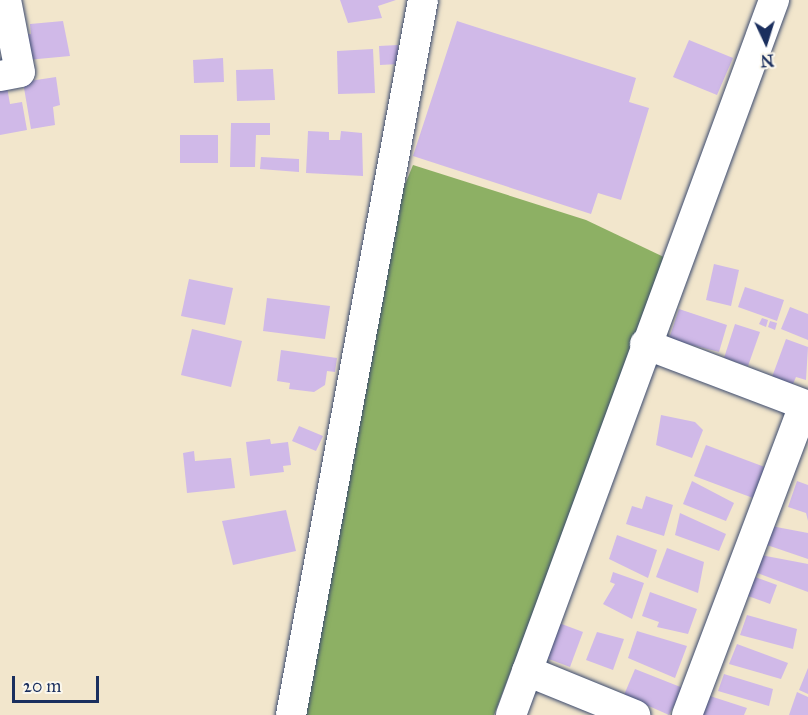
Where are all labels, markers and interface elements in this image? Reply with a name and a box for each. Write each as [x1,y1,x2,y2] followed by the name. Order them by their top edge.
[736,12,796,72] north arrow
[760,51,775,70] text: N
[15,664,102,702] scale bar
[23,675,61,697] text: 20 m

